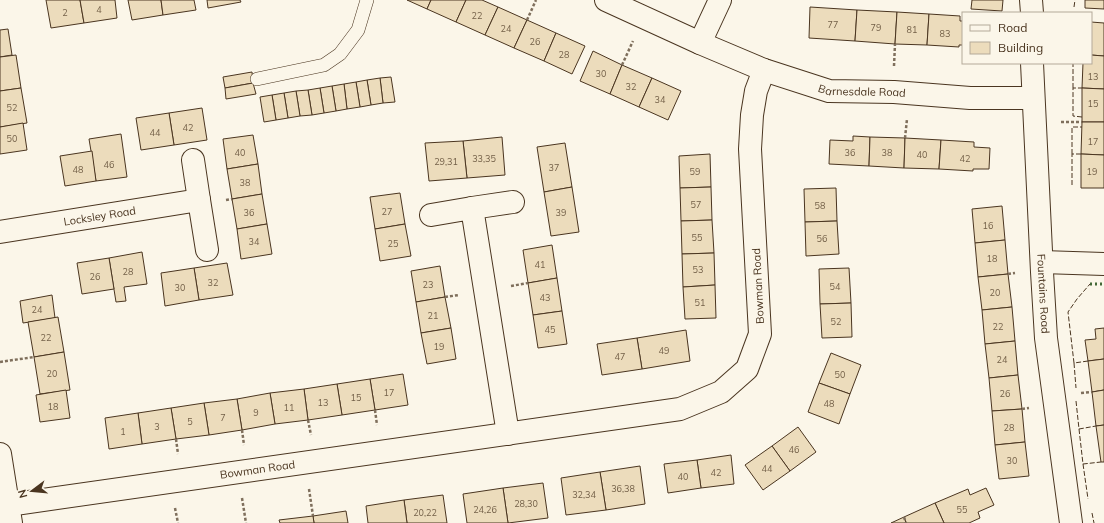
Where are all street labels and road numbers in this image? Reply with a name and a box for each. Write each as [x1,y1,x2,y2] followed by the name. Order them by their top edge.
[816,81,906,100] street label: Barnesdale Road
[63,203,137,229] street label: Locksley Road
[749,248,767,324] street label: Bowman Road
[1034,253,1053,334] street label: Fountains Road
[219,457,296,482] street label: Bowman Road

